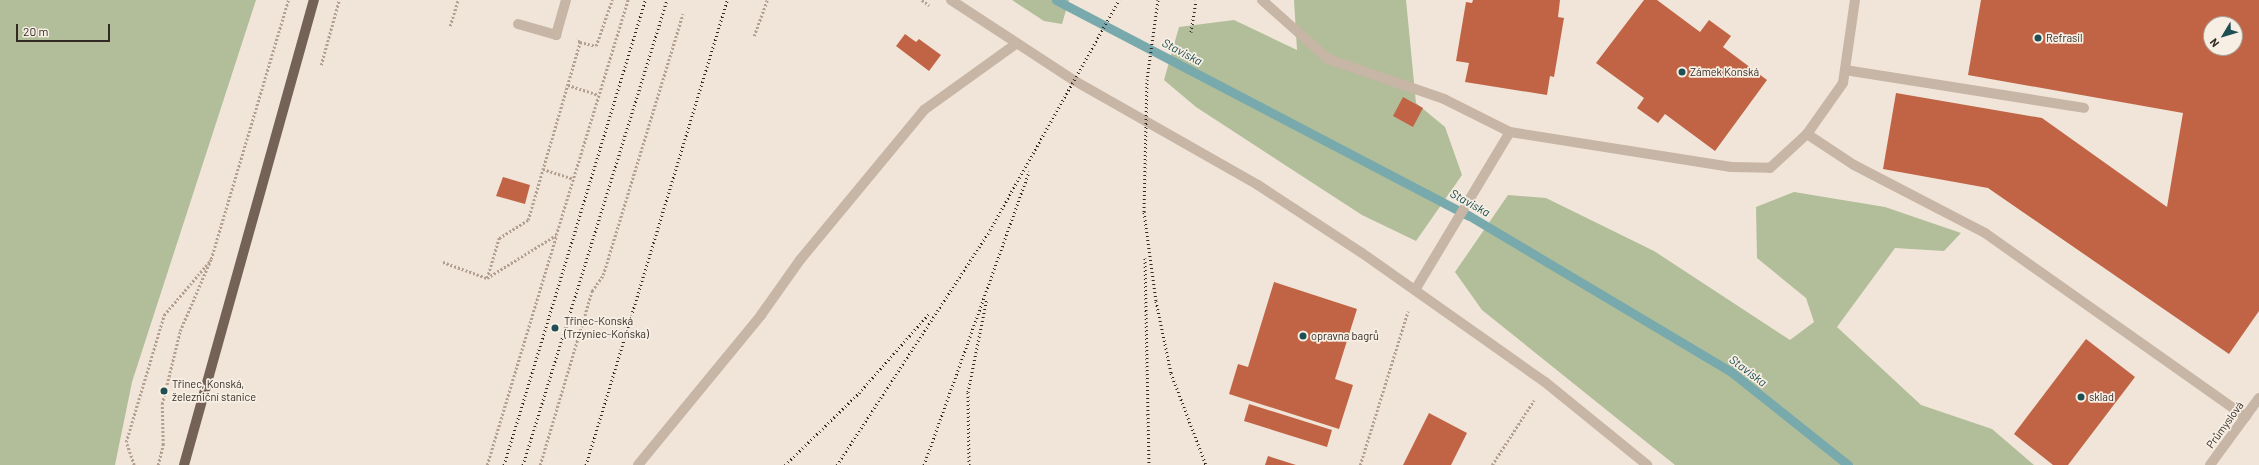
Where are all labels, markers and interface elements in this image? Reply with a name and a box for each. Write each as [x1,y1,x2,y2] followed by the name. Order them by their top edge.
[18,16,112,42] scale bar
[2203,16,2243,56] north arrow
[23,24,49,38] text: 20 m
[2046,31,2083,45] place label: Refrasil
[2033,33,2043,43] marker: Refrasil
[1159,35,1205,69] water label: Staviska
[2207,36,2221,50] text: N
[1690,65,1759,79] place label: Zámek Konská
[1677,67,1687,77] marker: Zámek Konská
[1448,186,1492,220] water label: Staviska
[564,315,649,341] place label: Třinec-Konská (Trzyniec-Końska)
[549,322,561,334] marker: Třinec-Konská (Trzyniec-Końska)
[1311,329,1379,343] place label: opravna bagrů
[1298,331,1308,341] marker: opravna bagrů
[1726,352,1770,390] water label: Staviska
[172,378,256,404] place label: Třinec, Konská, železniční stanice
[159,386,169,396] marker: Třinec, Konská, železniční stanice
[2089,390,2114,404] place label: sklad
[2076,392,2086,402] marker: sklad
[2204,399,2246,451] street label: Průmyslová

